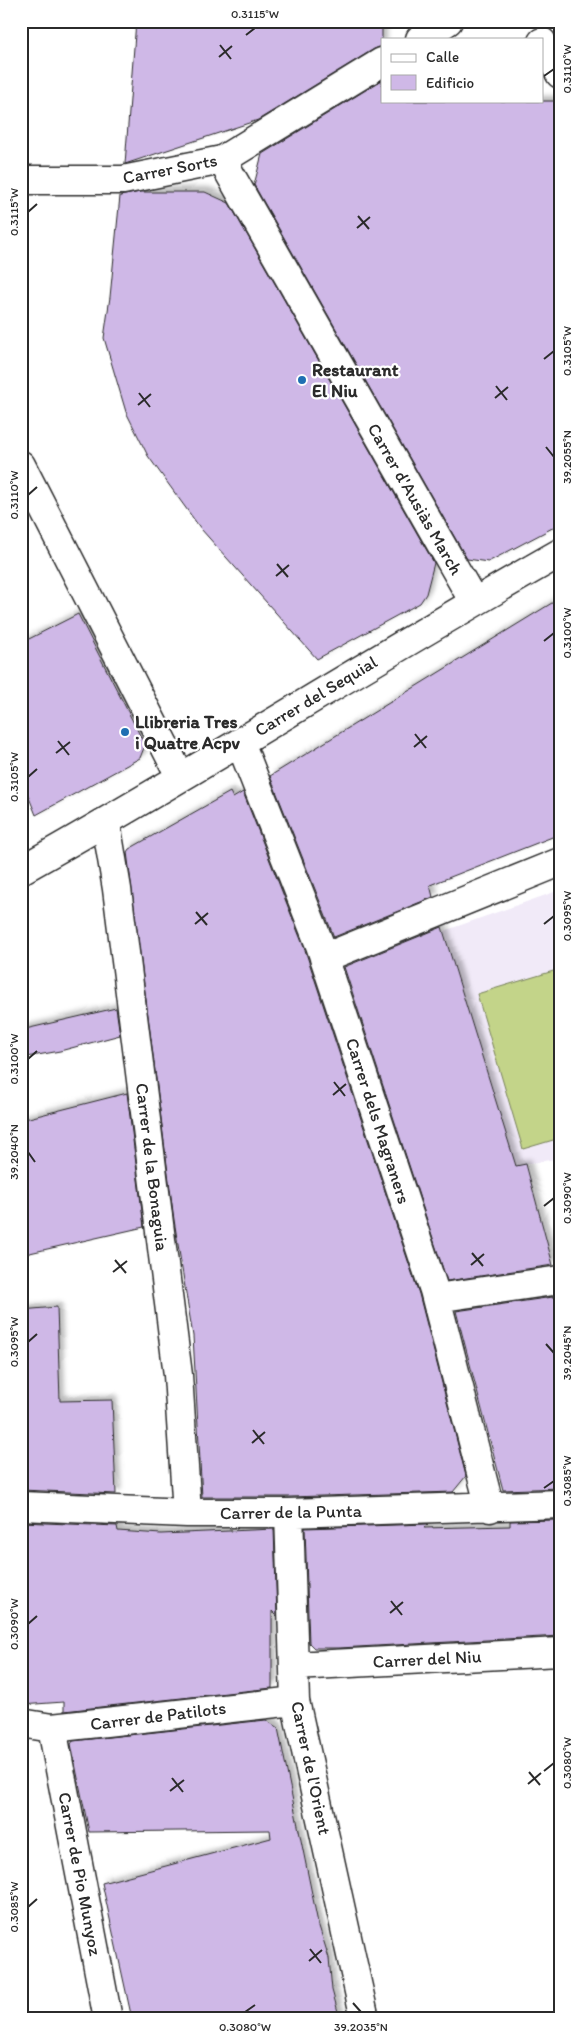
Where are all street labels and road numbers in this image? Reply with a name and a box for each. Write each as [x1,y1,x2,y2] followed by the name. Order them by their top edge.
[121,149,219,189] street label: Carrer Sorts
[363,419,468,579] street label: Carrer d'Ausiàs March
[251,651,381,741] street label: Carrer del Sequial
[341,1035,415,1207] street label: Carrer dels Magraners
[131,1082,173,1253] street label: Carrer de la Bonaguia
[220,1500,363,1524] street label: Carrer de la Punta
[372,1645,482,1673] street label: Carrer del Niu
[89,1697,227,1735] street label: Carrer de Patilots
[286,1699,336,1837] street label: Carrer de l'Orient
[53,1790,107,1958] street label: Carrer de Pio Munyoz

